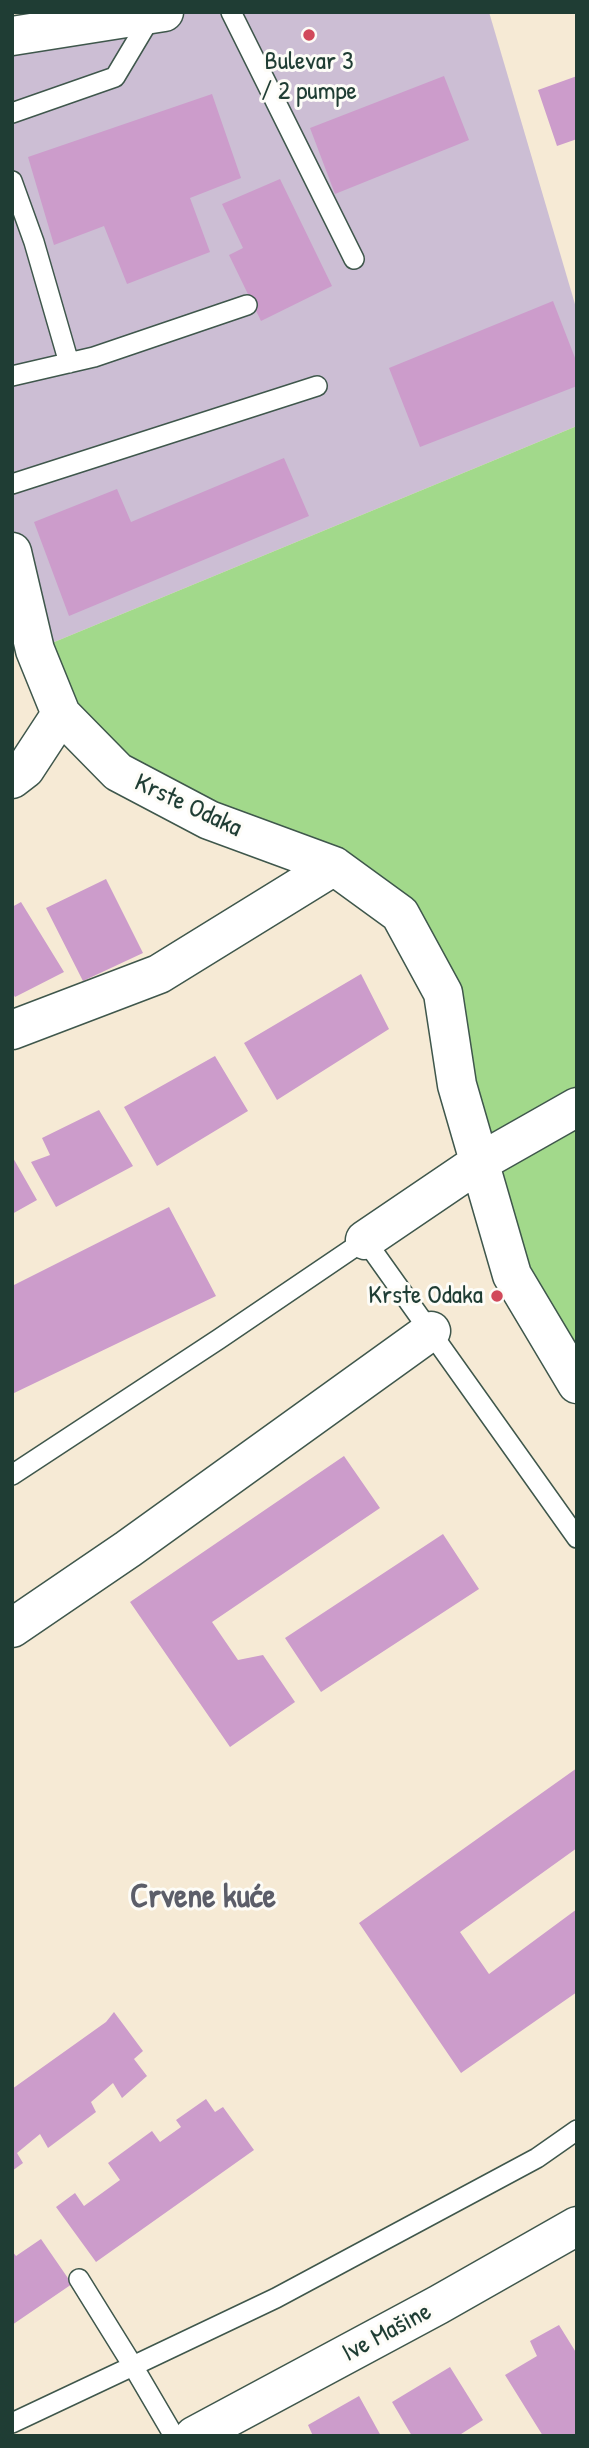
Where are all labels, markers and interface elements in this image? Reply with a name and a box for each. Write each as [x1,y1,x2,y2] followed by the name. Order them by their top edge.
[301,27,317,43] marker: Bulevar 3 / 2 pumpe
[261,46,357,108] place label: Bulevar 3 / 2 pumpe
[129,768,247,844] street label: Krste Odaka
[368,1280,483,1312] place label: Krste Odaka
[489,1288,505,1304] marker: Krste Odaka
[130,1878,276,1918] district label: Crvene kuće
[337,2297,437,2369] street label: Ive Mašine

